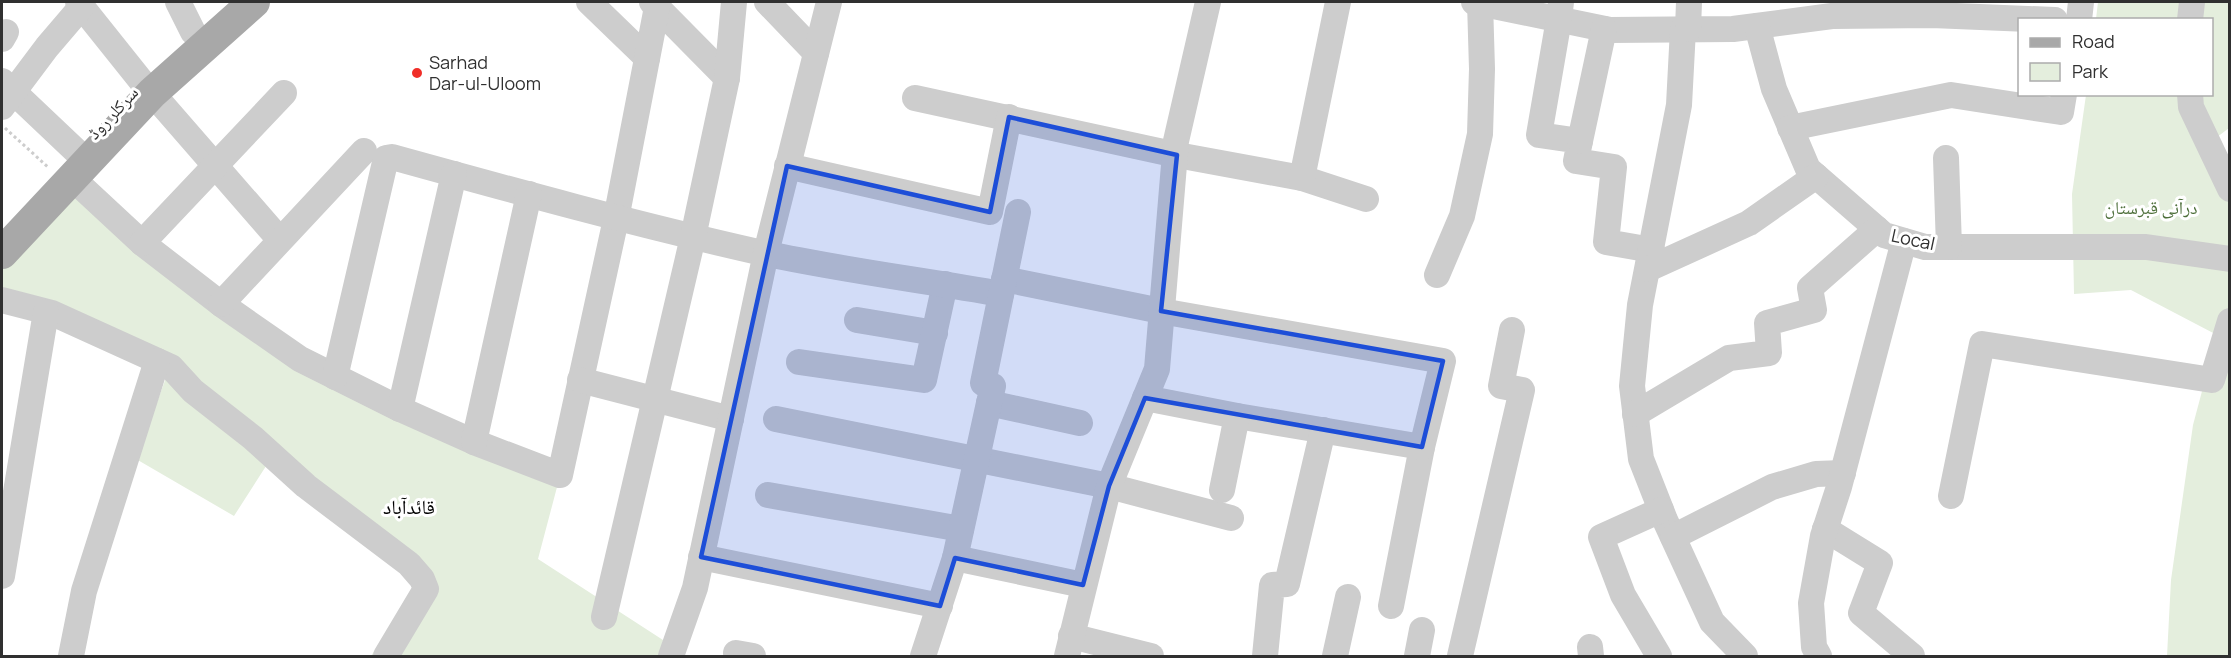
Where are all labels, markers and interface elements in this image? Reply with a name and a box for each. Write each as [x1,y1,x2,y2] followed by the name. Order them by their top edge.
[2018,18,2213,96] legend
[2072,29,2115,53] text: Road
[429,50,541,95] place label: Sarhad Dar-ul-Uloom
[2072,59,2109,83] text: Park
[410,66,424,80] marker: Sarhad Dar-ul-Uloom
[81,80,143,144] street label: سرکلر روڈ
[2104,195,2198,219] park label: درآنی قبرستان
[1889,223,1937,255] street label: Local
[383,493,435,520] district label: قائدآباد

